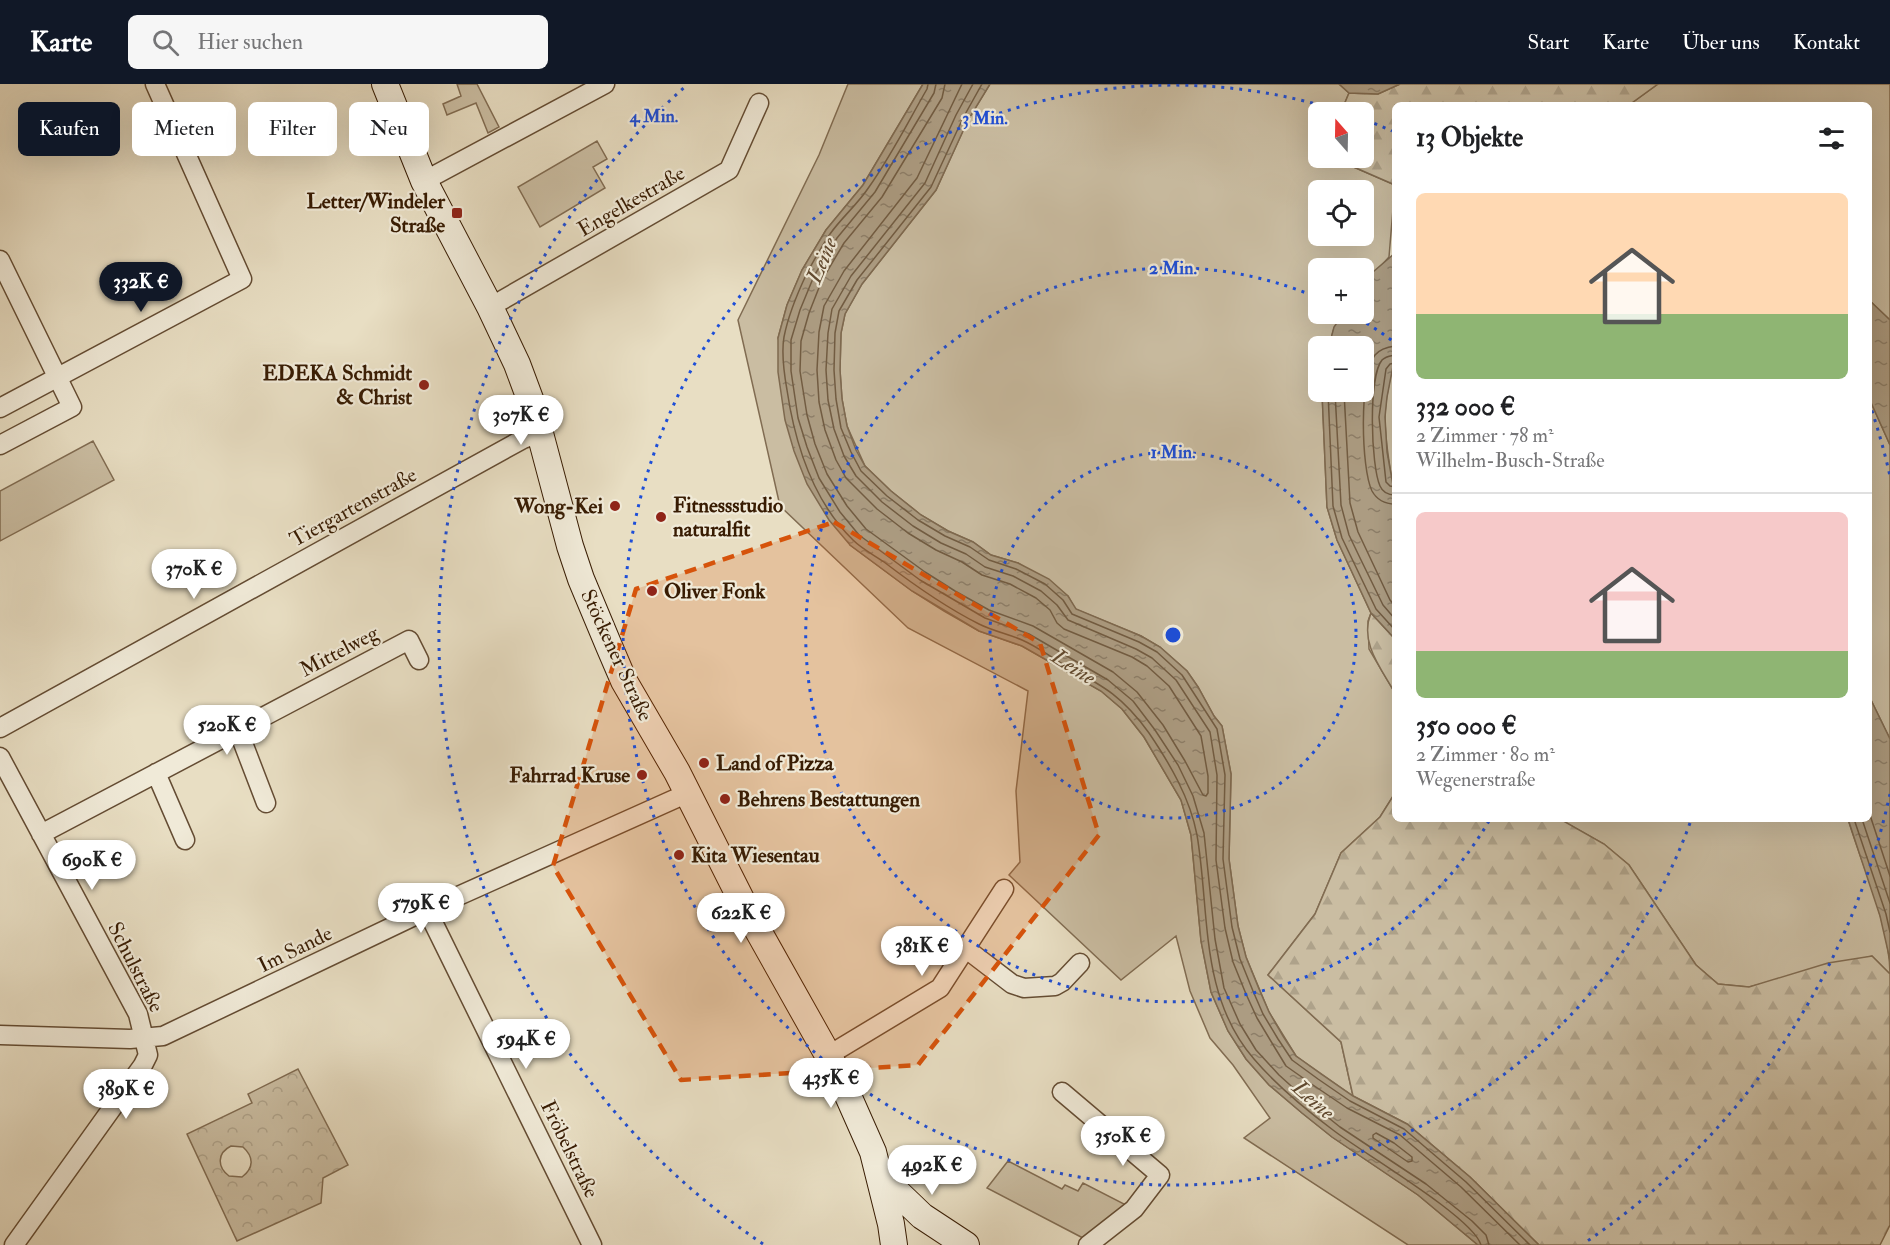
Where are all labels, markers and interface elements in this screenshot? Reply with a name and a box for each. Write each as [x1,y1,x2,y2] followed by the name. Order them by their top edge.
[128,15,548,69] search box
[30,25,92,60] text: Karte
[149,26,182,59] icon: search
[197,28,303,56] text: Hier suchen
[1527,29,1569,56] text: Start
[1602,29,1649,56] text: Karte
[1682,29,1760,56] text: Über uns
[1793,29,1860,56] text: Kontakt
[18,102,120,156] chip: Kaufen
[132,102,236,156] chip: Mieten
[248,102,337,156] chip: Filter
[349,102,429,156] chip: Neu
[1308,102,1374,168] north arrow
[1308,102,1374,402] map controls
[629,105,679,128] text: 4 Min.
[962,107,1008,130] text: 3 Min.
[1416,122,1523,154] text: 13 Objekte
[1815,122,1848,155] icon: filters
[573,160,690,243] street label: Engelkestraße
[1308,180,1374,246] button: locate
[307,188,446,239] place label: Letter/Windeler Straße
[450,206,464,220] marker: Letter/Windeler Straße
[1578,232,1686,340] icon: home
[800,233,844,288] water label: Leine
[1149,257,1197,280] text: 2 Min.
[1308,258,1374,324] button: +
[92,262,190,313] pin: 332K €
[113,269,169,294] text: 332K €
[1308,336,1374,402] button: −
[262,360,412,411] place label: EDEKA Schmidt & Christ
[417,378,431,392] marker: EDEKA Schmidt & Christ
[1416,391,1515,423] text: 332 000 €
[472,395,570,446] pin: 307K €
[492,402,550,427] text: 307K €
[1416,423,1554,448] text: 2 Zimmer · 78 m²
[1150,441,1196,464] text: 1 Min.
[1416,448,1605,473] text: Wilhelm-Busch-Straße
[285,461,422,553] street label: Tiergartenstraße
[672,492,783,543] place label: Fitnessstudio naturalfit
[514,493,603,520] place label: Wong-Kei
[608,499,622,513] marker: Wong-Kei
[654,510,668,524] marker: Fitnessstudio naturalfit
[145,549,243,600] pin: 370K €
[1578,551,1686,659] icon: home
[166,556,222,581] text: 370K €
[664,578,766,605] place label: Oliver Fonk
[645,584,659,598] marker: Oliver Fonk
[574,585,659,726] street label: Stöckener Straße
[295,619,384,683] street label: Mittelweg
[1163,625,1183,645] centre of rings
[1045,642,1101,692] water label: Leine
[178,705,276,756] pin: 520K €
[1416,710,1517,742] text: 350 000 €
[198,712,257,737] text: 520K €
[1416,742,1555,767] text: 2 Zimmer · 80 m²
[716,750,835,777] place label: Land of Pizza
[697,756,711,770] marker: Land of Pizza
[509,762,630,789] place label: Fahrrad Kruse
[1416,767,1535,792] text: Wegenerstraße
[635,768,649,782] marker: Fahrrad Kruse
[737,786,920,813] place label: Behrens Bestattungen
[718,792,732,806] marker: Behrens Bestattungen
[43,840,141,891] pin: 690K €
[691,842,820,869] place label: Kita Wiesentau
[62,847,122,872] text: 690K €
[672,848,686,862] marker: Kita Wiesentau
[372,883,470,934] pin: 579K €
[392,890,450,915] text: 579K €
[692,893,790,944] pin: 622K €
[711,900,771,925] text: 622K €
[101,918,170,1017] street label: Schulstraße
[254,920,337,979] street label: Im Sande
[873,926,971,977] pin: 381K €
[895,933,949,958] text: 381K €
[477,1019,575,1070] pin: 594K €
[496,1026,556,1051] text: 594K €
[782,1058,880,1109] pin: 435K €
[802,1065,860,1090] text: 435K €
[77,1069,175,1120] pin: 389K €
[1286,1073,1341,1126] water label: Leine
[97,1076,155,1101] text: 389K €
[534,1096,605,1203] street label: Fröbelstraße
[1074,1116,1172,1167] pin: 350K €
[1095,1123,1151,1148] text: 350K €
[883,1145,981,1196] pin: 492K €
[901,1152,963,1177] text: 492K €

